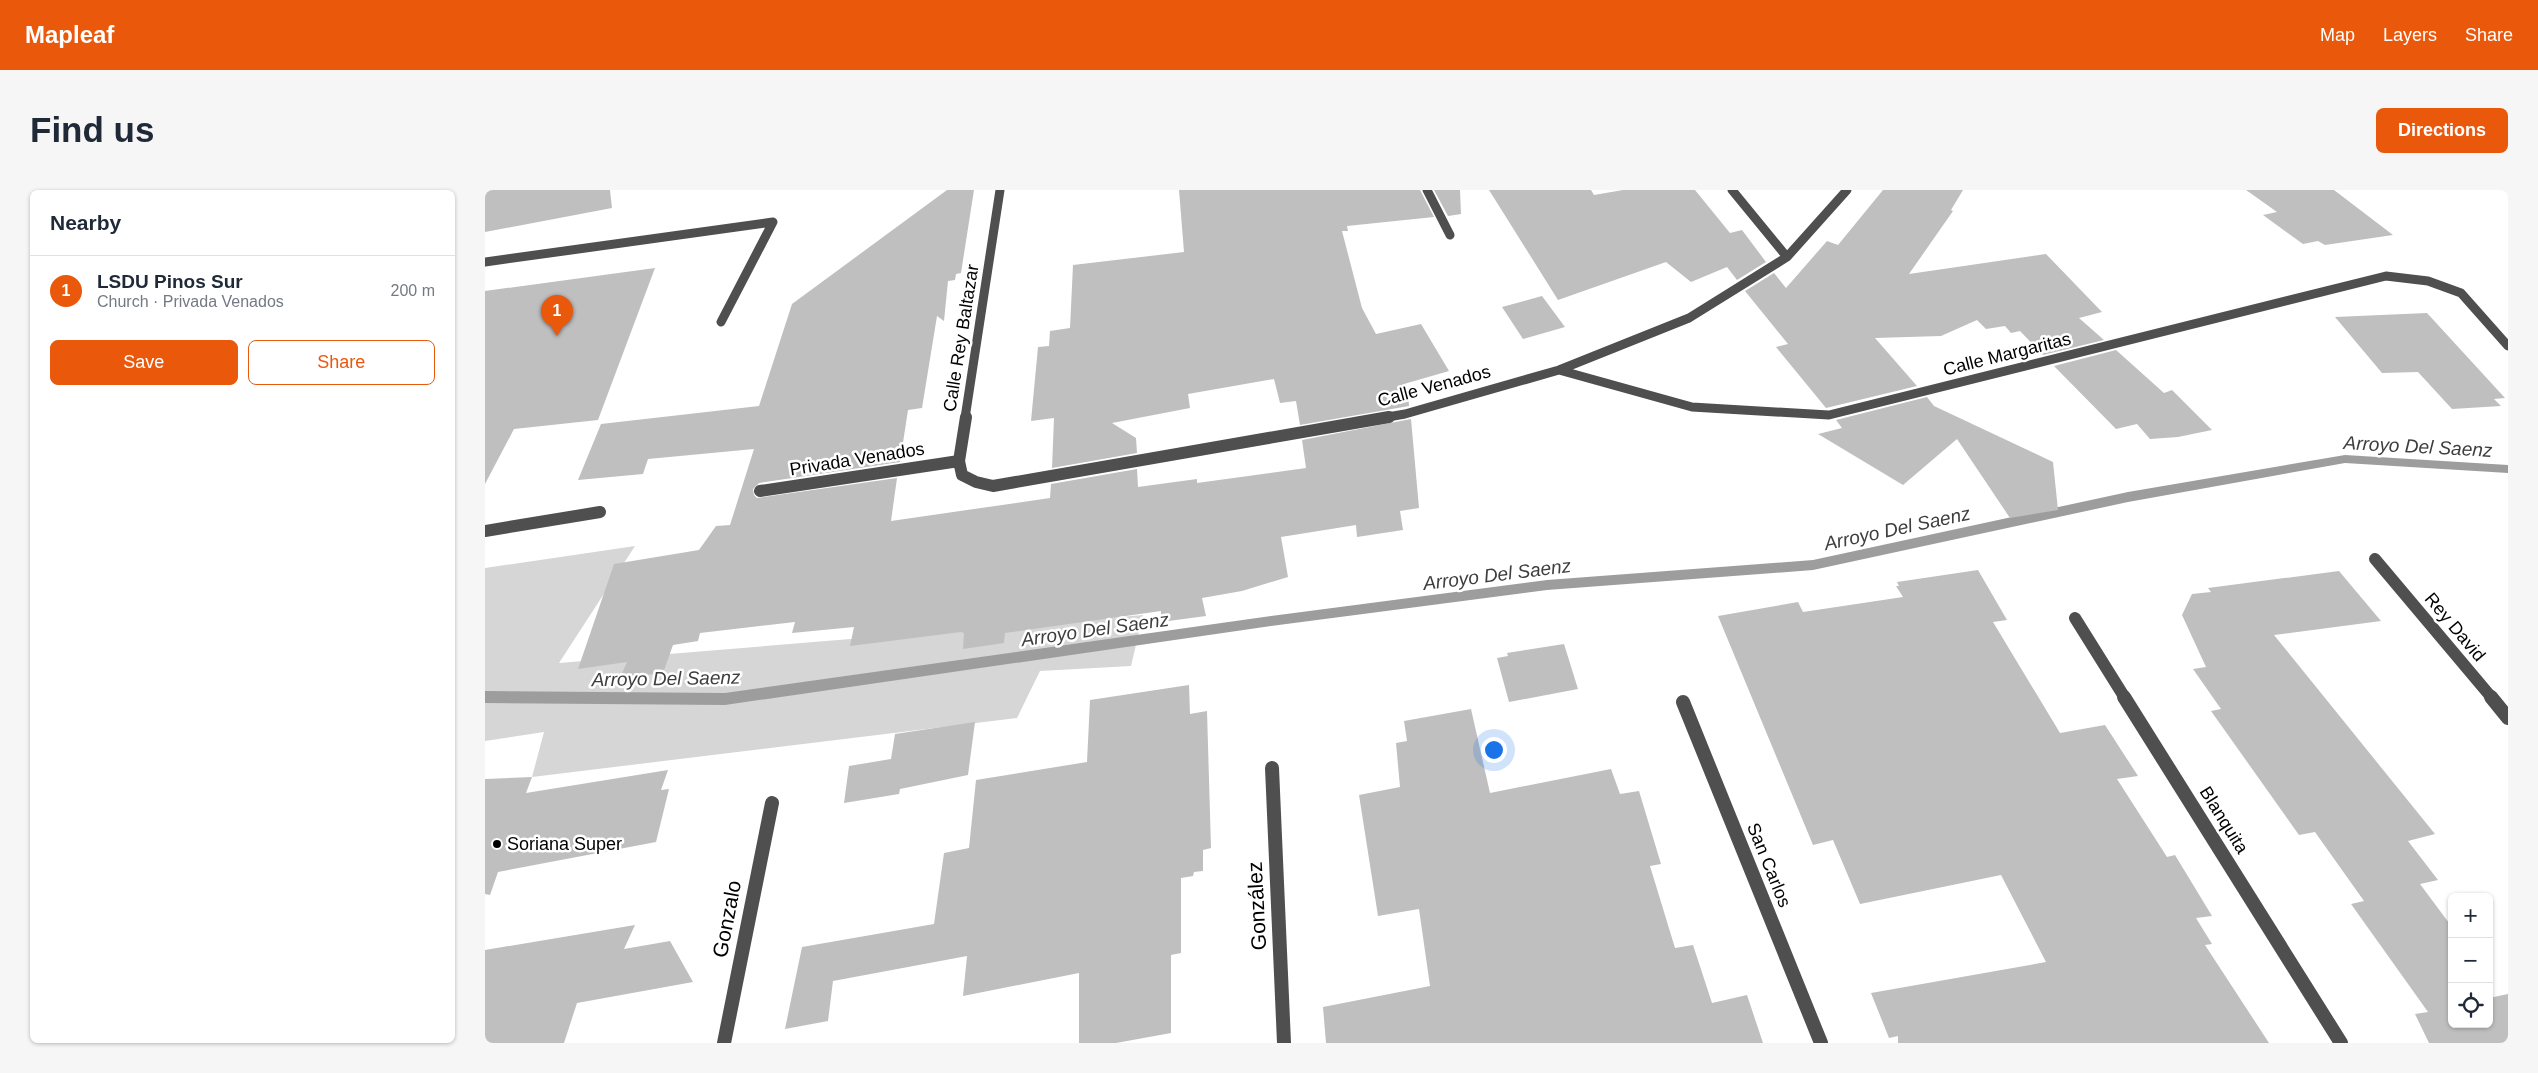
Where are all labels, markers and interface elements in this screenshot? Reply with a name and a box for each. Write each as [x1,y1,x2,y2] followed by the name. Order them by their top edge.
[25,21,114,48] text: Mapleaf
[2320,25,2355,45] text: Map
[2383,25,2437,45] text: Layers
[2465,25,2513,45] text: Share
[2376,108,2508,153] button: Directions
[30,110,154,149] text: Find us
[50,211,121,234] text: Nearby
[939,263,983,413] street label: Calle Rey Baltazar
[97,271,243,292] text: LSDU Pinos Sur
[62,282,70,299] text: 1
[391,282,435,299] text: 200 m
[97,293,284,310] text: Church · Privada Venados
[541,295,573,336] pin: 1
[1941,328,2073,380] street label: Calle Margaritas
[50,340,238,385] button: Save
[248,340,435,385] button: Share
[1375,361,1493,411] street label: Calle Venados
[2342,432,2493,461] water label: Arroyo Del Saenz
[788,438,926,480] street label: Privada Venados
[1821,503,1973,554] water label: Arroyo Del Saenz
[1421,555,1573,594] water label: Arroyo Del Saenz
[2421,589,2489,665] street label: Rey David
[1019,609,1171,650] water label: Arroyo Del Saenz
[590,667,741,690] water label: Arroyo Del Saenz
[1481,737,1507,763] your location
[2196,783,2253,858] street label: Blanquita
[1743,820,1795,910] street label: San Carlos
[507,834,622,854] place label: Soriana Super
[491,838,503,850] marker: Soriana Super
[1243,861,1270,951] street label: González
[708,878,745,959] street label: Gonzalo
[2448,893,2493,1028] map controls
[2448,893,2493,938] button: +
[2448,938,2493,983] button: −
[2448,983,2493,1028] button: locate

